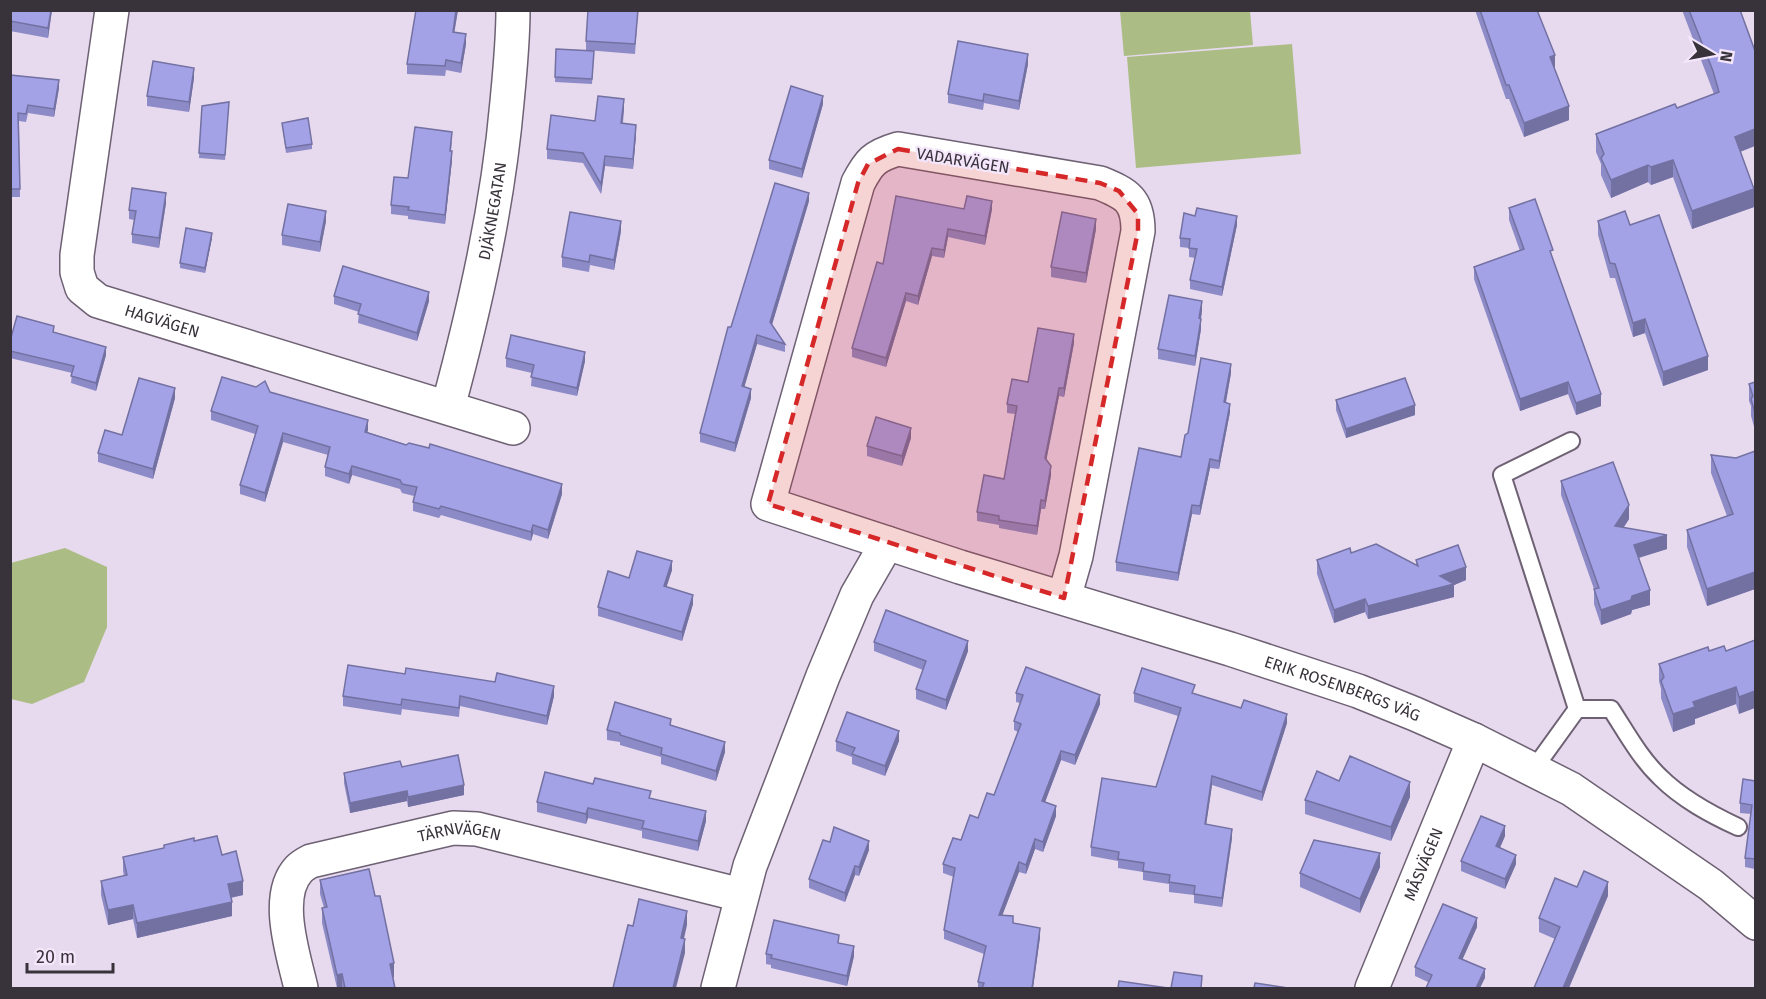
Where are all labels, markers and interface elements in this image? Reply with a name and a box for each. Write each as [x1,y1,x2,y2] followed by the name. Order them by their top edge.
[1682,24,1742,84] north arrow
[1716,50,1737,63] text: N
[915,144,1011,177] street label: VADARVÄGEN
[475,161,510,262] street label: DJÄKNEGATAN
[122,301,202,342] street label: HAGVÄGEN
[1262,652,1423,725] street label: ERIK ROSENBERGS VÄG
[416,819,503,846] street label: TÄRNVÄGEN
[1400,825,1447,904] street label: MÅSVÄGEN
[27,936,112,974] scale bar
[36,946,75,968] text: 20 m

